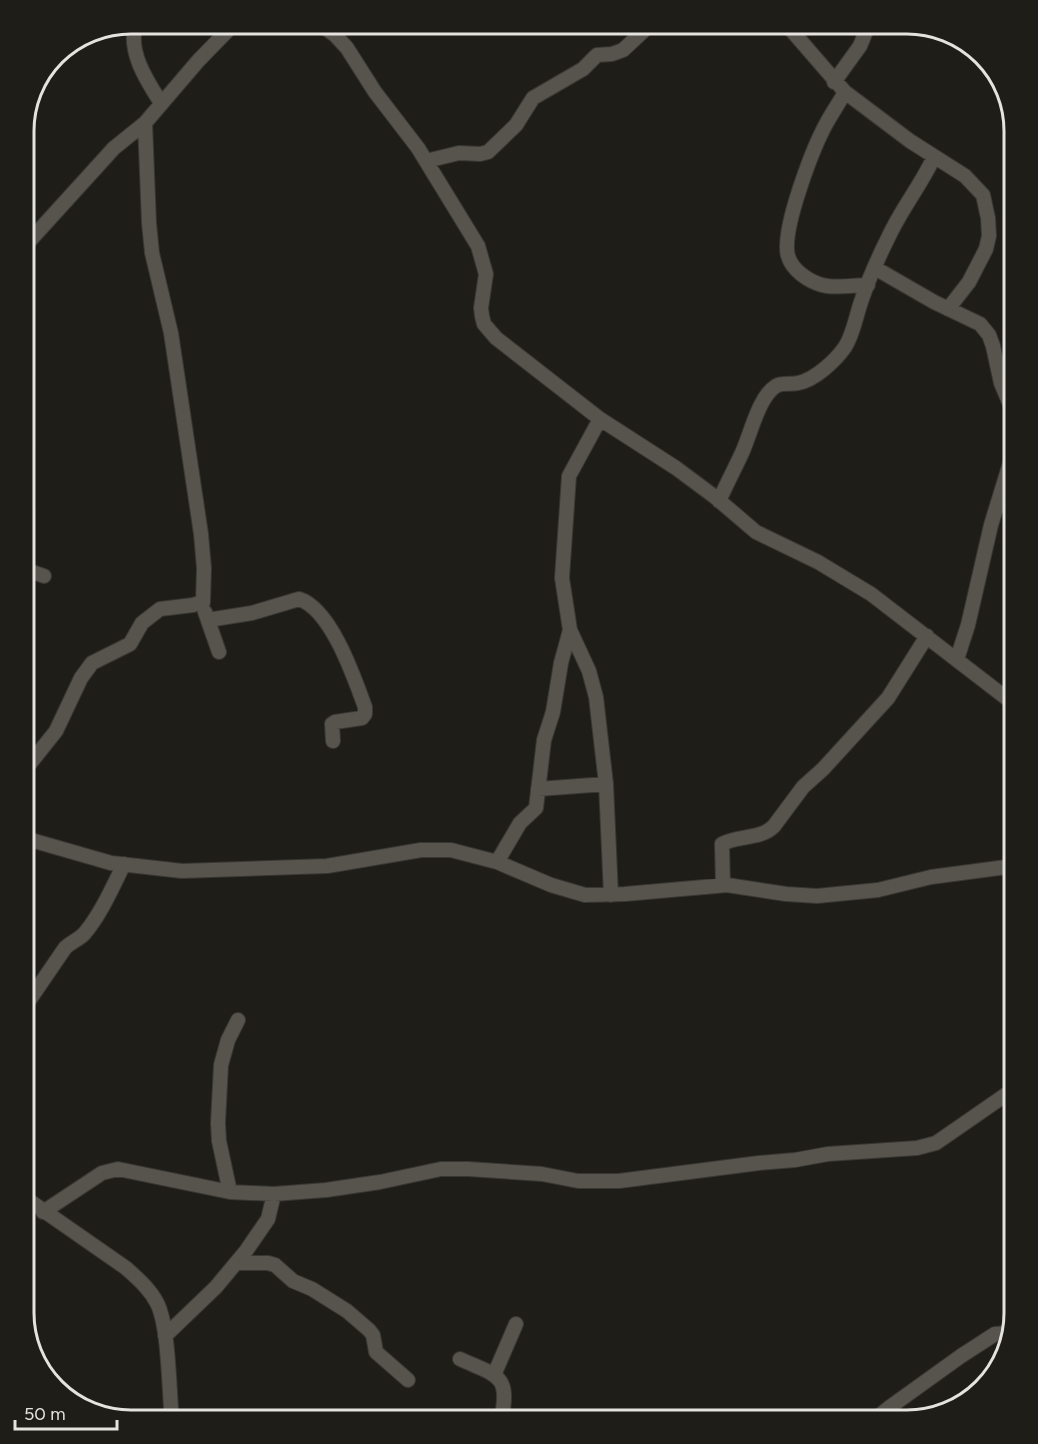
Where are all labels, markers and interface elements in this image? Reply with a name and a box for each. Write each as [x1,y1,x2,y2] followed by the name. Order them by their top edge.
[15,1393,117,1431] scale bar
[24,1403,66,1425] text: 50 m

